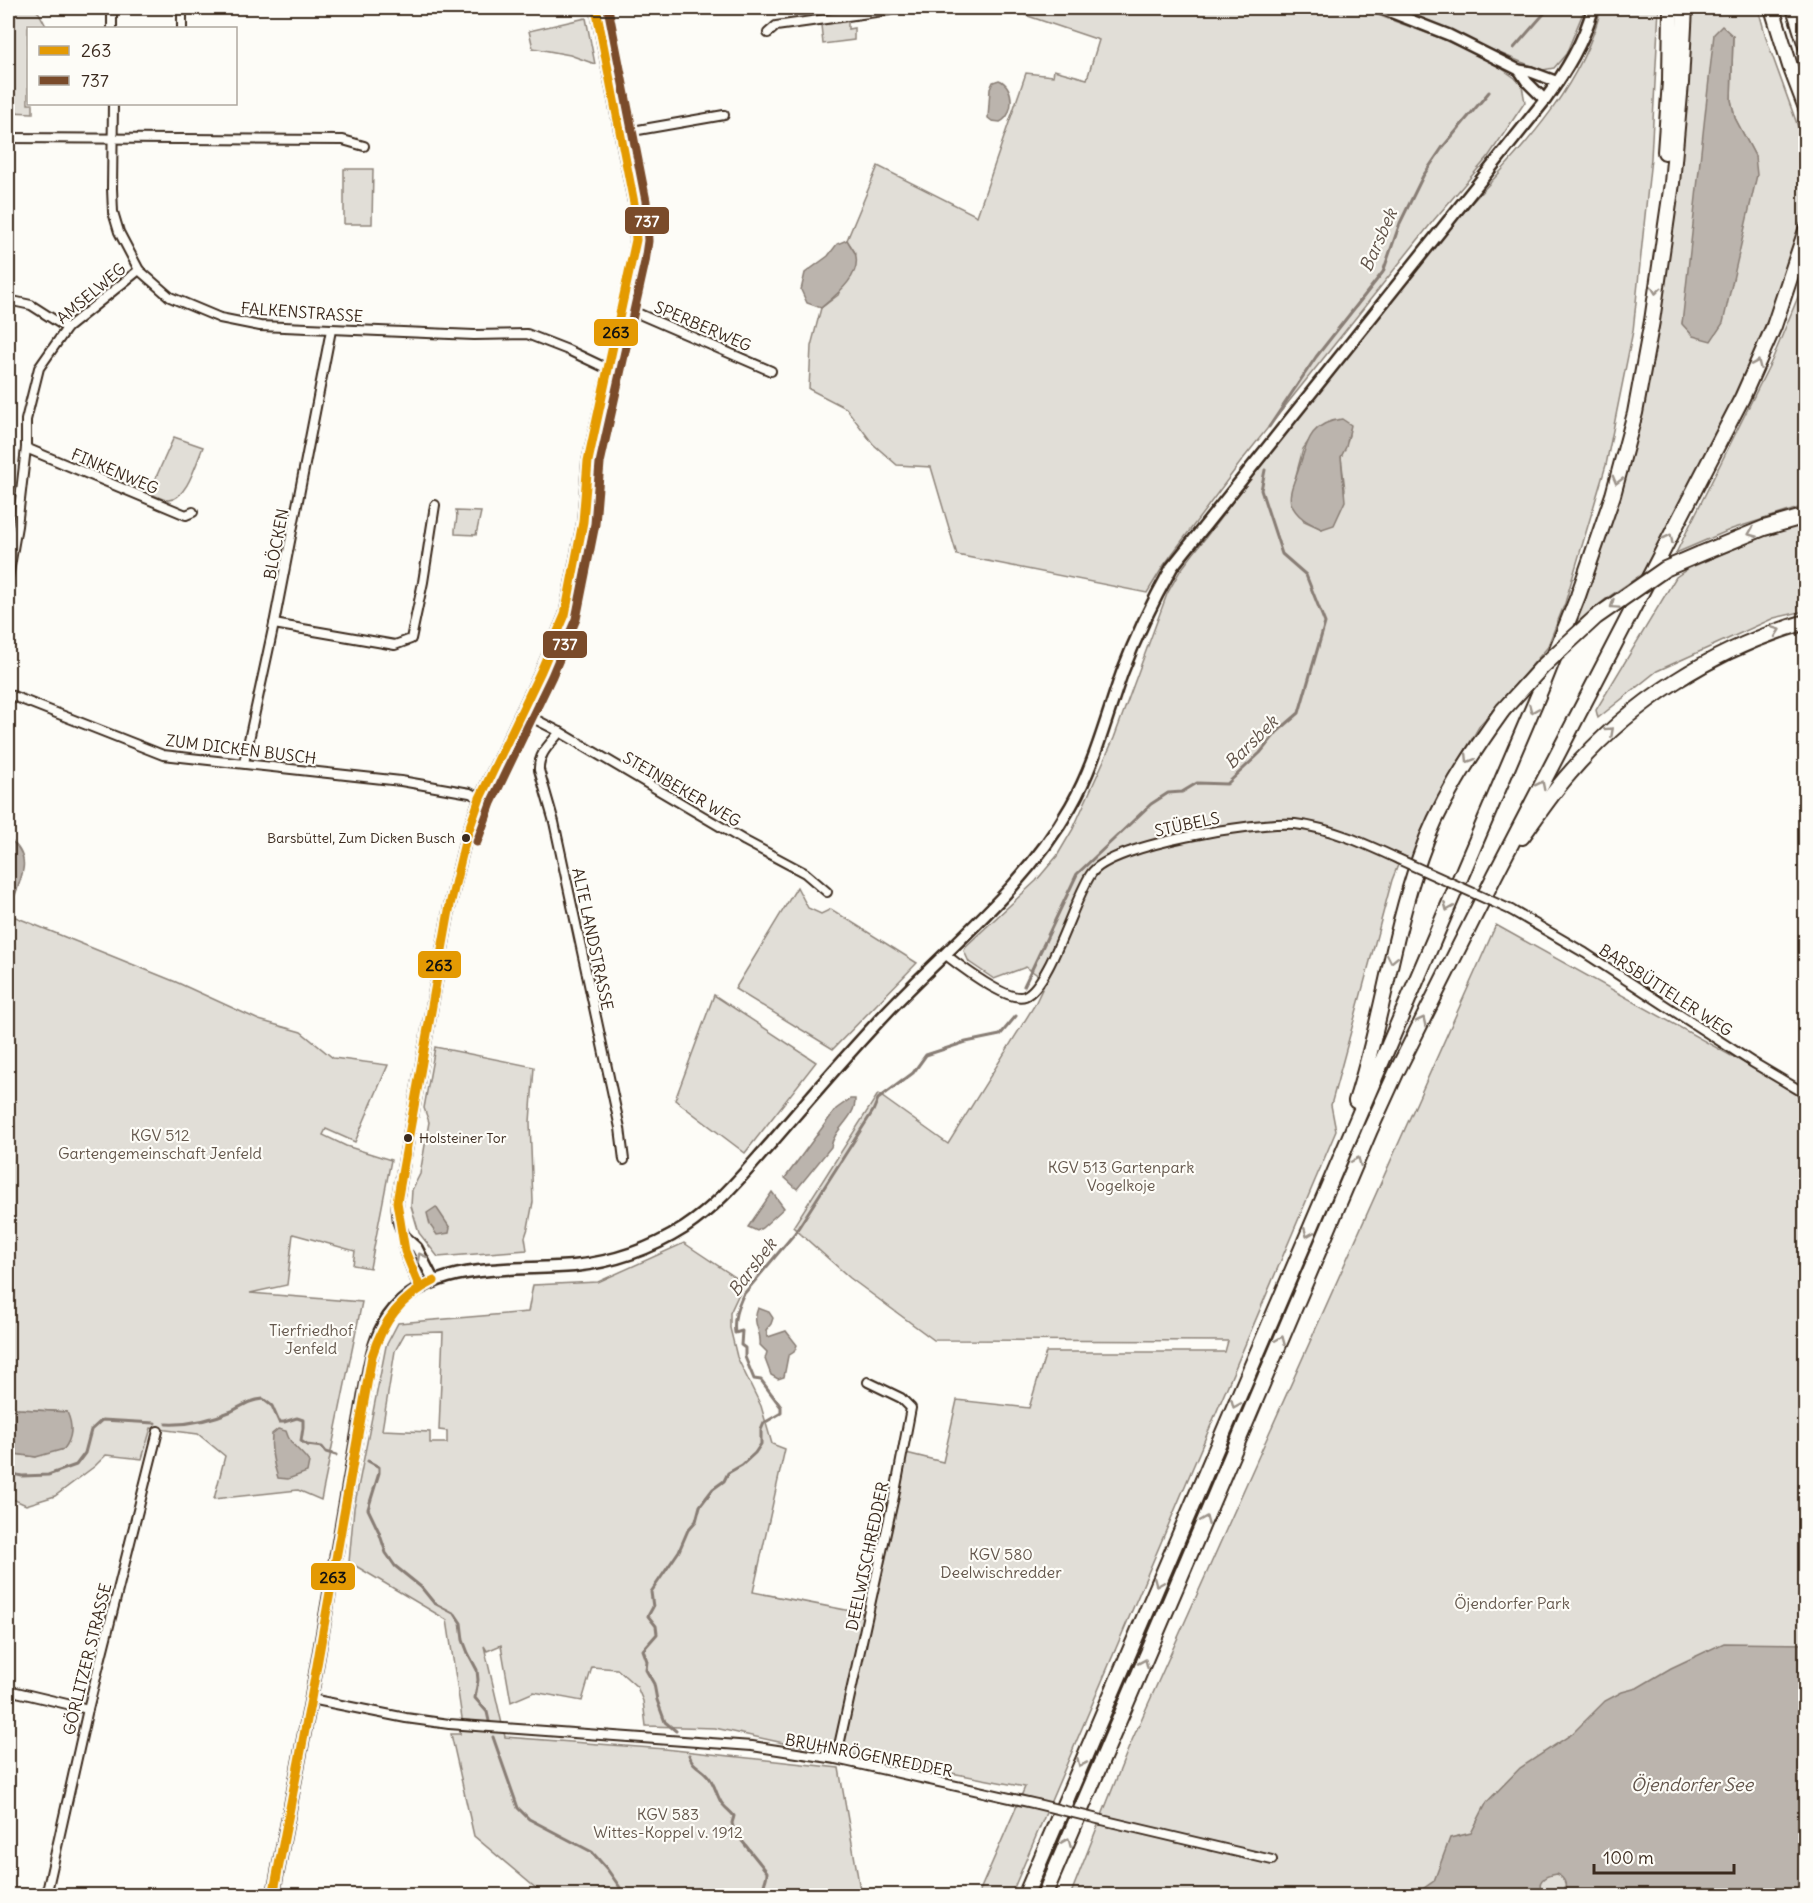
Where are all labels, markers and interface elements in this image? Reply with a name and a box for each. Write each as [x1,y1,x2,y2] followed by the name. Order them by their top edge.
[27,27,237,105] legend
[81,39,111,62] text: 263
[81,69,109,92] text: 737
[1354,203,1403,275] water label: Barsbek
[624,206,670,235] line badge: 737
[635,211,660,231] text: 737
[52,258,130,328] street label: AMSELWEG
[1650,285,1663,294] one-way arrow
[651,297,755,355] street label: SPERBERWEG
[240,298,364,326] street label: FALKENSTRASSE
[593,318,639,347] line badge: 263
[602,322,630,342] text: 263
[1750,359,1762,370] one-way arrow
[68,444,162,498] street label: FINKENWEG
[1611,475,1624,485] one-way arrow
[259,507,293,581] street label: BLÖCKEN
[1747,526,1758,538] one-way arrow
[1662,533,1673,544] one-way arrow
[1609,598,1620,609] one-way arrow
[1770,626,1781,639] one-way arrow
[542,630,588,659] line badge: 737
[553,634,578,654] text: 737
[1528,702,1540,713] one-way arrow
[1219,709,1284,774] water label: Barsbek
[1603,727,1614,738] one-way arrow
[165,730,317,768] street label: ZUM DICKEN BUSCH
[619,747,745,831] street label: STEINBEKER WEG
[1465,753,1477,763] one-way arrow
[1534,781,1545,792] one-way arrow
[1153,807,1221,841] street label: STÜBELS
[267,829,455,847] place label: Barsbüttel, Zum Dicken Busch
[460,832,472,844] marker: Barsbüttel, Zum Dicken Busch
[568,866,618,1012] street label: ALTE LANDSTRASSE
[1443,901,1455,912] one-way arrow
[1596,939,1736,1041] street label: BARSBÜTTELER WEG
[417,950,462,979] line badge: 263
[1386,953,1399,963] one-way arrow
[425,955,453,975] text: 263
[1415,1016,1427,1027] one-way arrow
[58,1125,262,1163] park label: KGV 512 Gartengemeinschaft Jenfeld
[419,1129,507,1147] place label: Holsteiner Tor
[402,1132,414,1144] marker: Holsteiner Tor
[1350,1156,1362,1167] one-way arrow
[1048,1157,1194,1195] park label: KGV 513 Gartenpark Vogelkoje
[1303,1226,1315,1237] one-way arrow
[723,1232,782,1300] water label: Barsbek
[417,1252,429,1263] one-way arrow
[269,1320,354,1358] park label: Tierfriedhof Jenfeld
[1274,1336,1286,1347] one-way arrow
[1230,1398,1242,1409] one-way arrow
[841,1480,893,1632] street label: DEELWISCHREDDER
[1198,1515,1210,1526] one-way arrow
[940,1544,1062,1582] park label: KGV 580 Deelwischredder
[310,1562,356,1591] line badge: 263
[319,1567,347,1587] text: 263
[1153,1577,1165,1588] one-way arrow
[58,1581,116,1737] street label: GÖRLITZER STRASSE
[1454,1593,1570,1613] park label: Öjendorfer Park
[1137,1658,1149,1669] one-way arrow
[783,1729,955,1781] street label: BRUHNRÖGENREDDER
[1077,1756,1089,1767] one-way arrow
[1631,1773,1754,1796] water label: Öjendorfer See
[593,1804,743,1842] park label: KGV 583 Wittes-Koppel v. 1912
[1059,1837,1071,1848] one-way arrow
[1594,1837,1734,1875] scale bar
[1603,1846,1654,1869] text: 100 m

